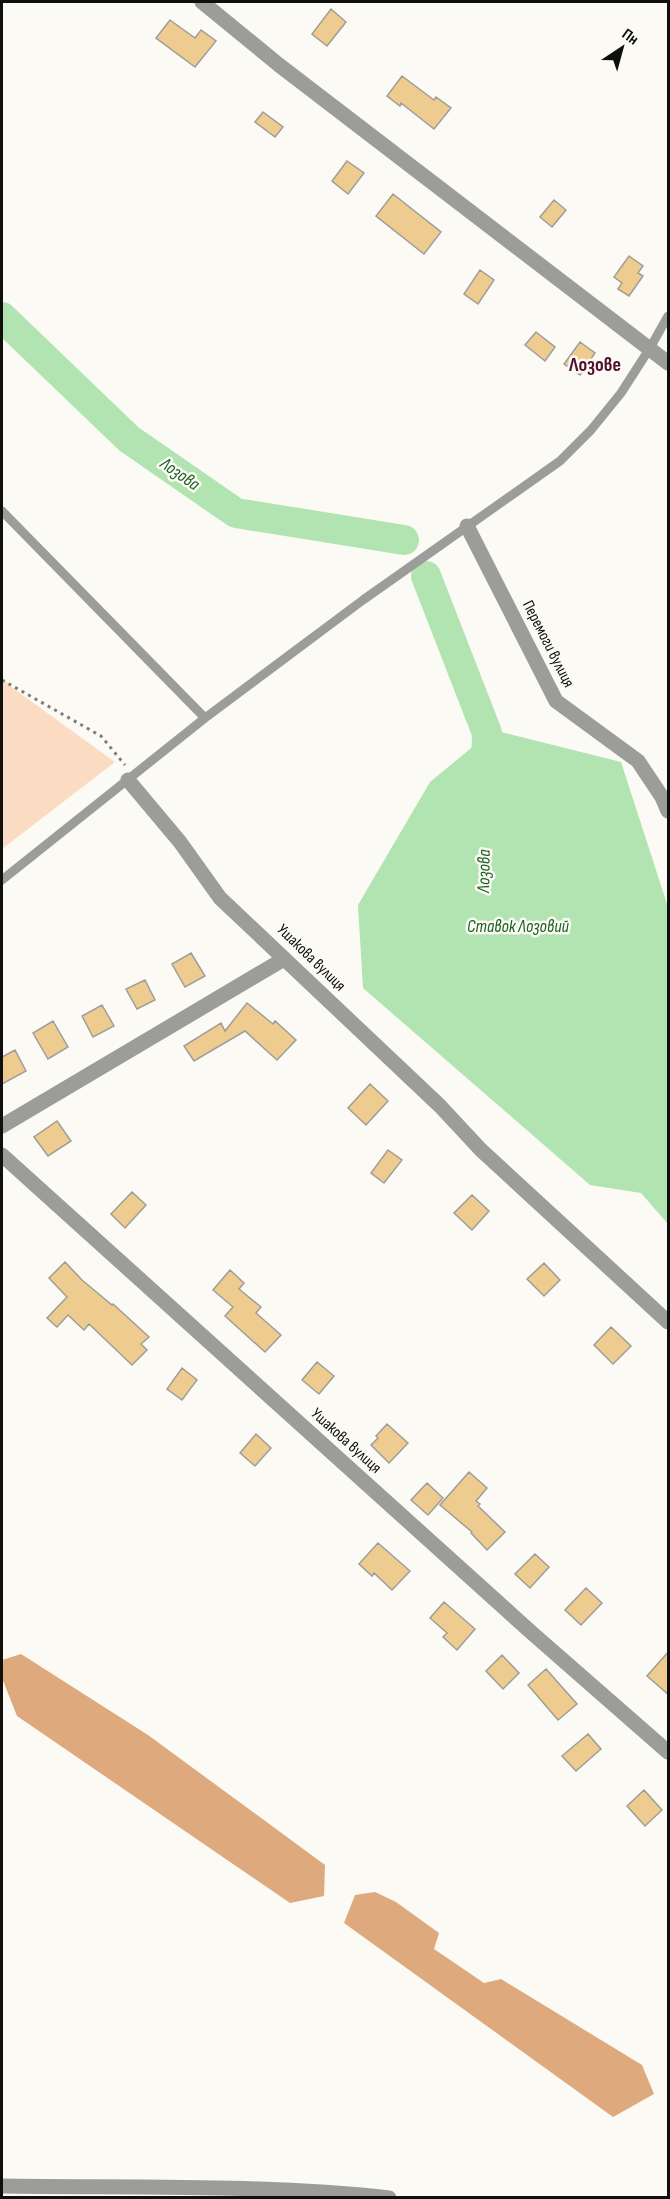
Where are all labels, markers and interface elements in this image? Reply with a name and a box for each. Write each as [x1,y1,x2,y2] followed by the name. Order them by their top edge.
[592,18,652,78] north arrow
[618,25,642,49] text: Пн
[568,353,621,377] district label: Лозове
[155,452,204,495] water label: Лозова
[518,597,578,691] street label: Перемоги вулиця
[473,849,495,894] water label: Лозова
[467,916,570,937] water label: Ставок Лозовий
[273,921,349,995] street label: Ушакова вулиця
[307,1404,385,1478] street label: Ушакова вулиця

